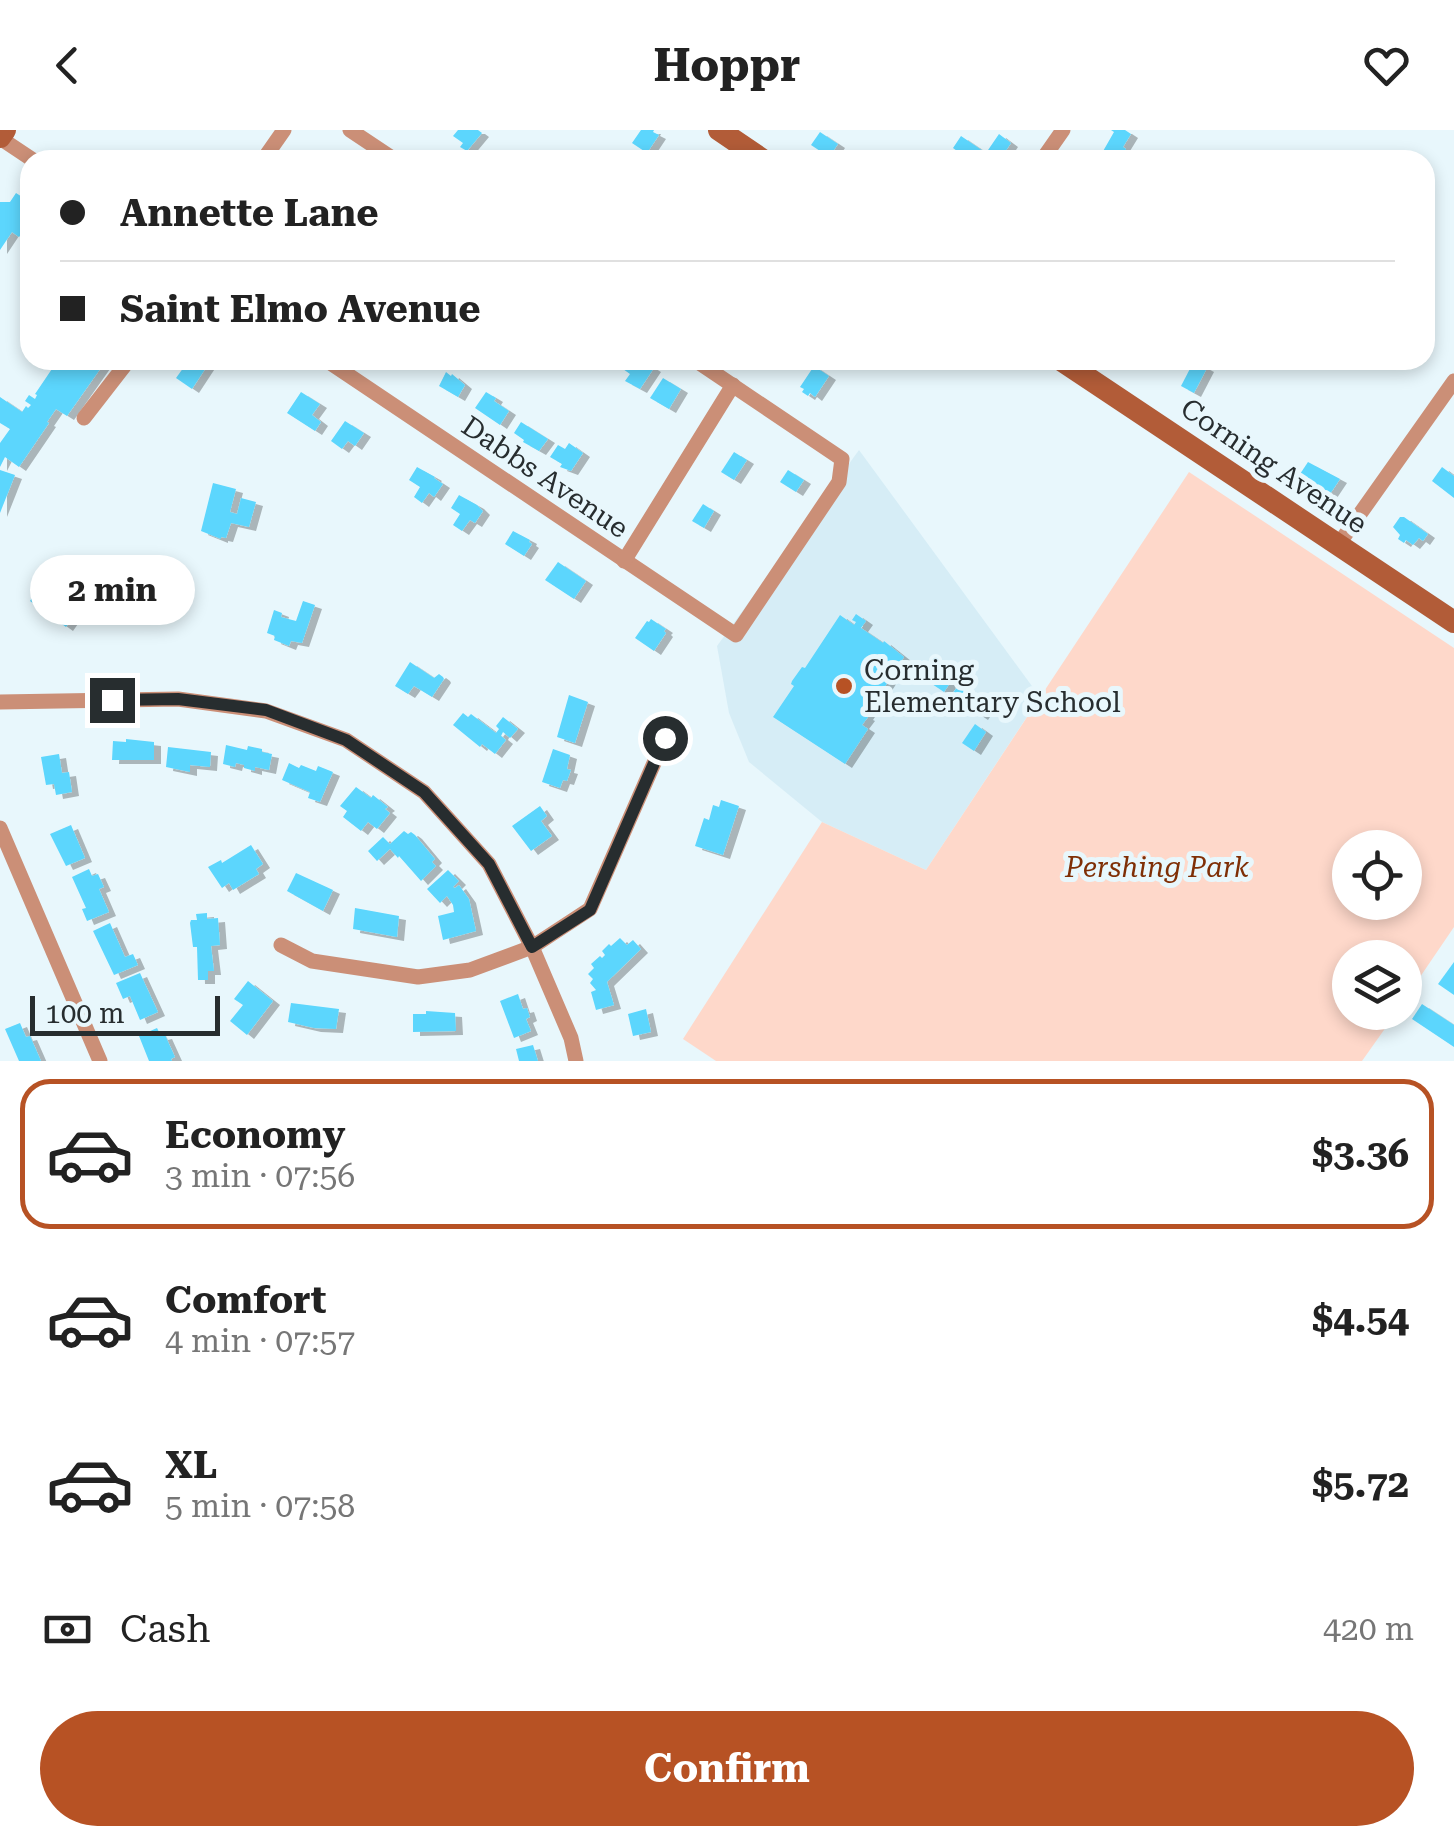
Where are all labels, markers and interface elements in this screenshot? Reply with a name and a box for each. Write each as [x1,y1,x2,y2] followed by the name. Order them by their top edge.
[40,38,95,93] icon: back
[1359,38,1414,93] icon: heart
[654,39,800,92] text: Hoppr
[120,191,378,235] text: Annette Lane
[120,287,481,331] text: Saint Elmo Avenue
[1175,392,1373,540] street label: Corning Avenue
[455,409,635,545] street label: Dabbs Avenue
[29,555,194,625] callout: 2 min
[68,571,157,609] text: 2 min
[864,654,1121,719] place label: Corning Elementary School
[833,675,855,697] marker: Corning Elementary School
[90,678,135,723] route end
[643,716,688,761] route start
[1332,830,1422,1030] map controls
[1332,830,1422,920] button: locate
[1064,851,1250,884] park label: Pershing Park
[1332,940,1422,1030] button: layers
[30,991,220,1036] scale bar
[45,997,125,1030] text: 100 m
[45,1109,135,1199] icon: car
[165,1113,345,1157] text: Economy
[1312,1132,1409,1176] text: $3.36
[165,1157,355,1195] text: 3 min · 07:56
[45,1274,135,1364] icon: car
[165,1278,326,1322] text: Comfort
[1312,1297,1409,1341] text: $4.54
[165,1322,355,1360] text: 4 min · 07:57
[45,1439,135,1529] icon: car
[165,1443,217,1487] text: XL
[1312,1462,1409,1506] text: $5.72
[165,1487,355,1525] text: 5 min · 07:58
[40,1602,95,1657] icon: cash
[120,1607,210,1651] text: Cash
[1323,1610,1414,1648] text: 420 m
[40,1711,1414,1826] button: Confirm

